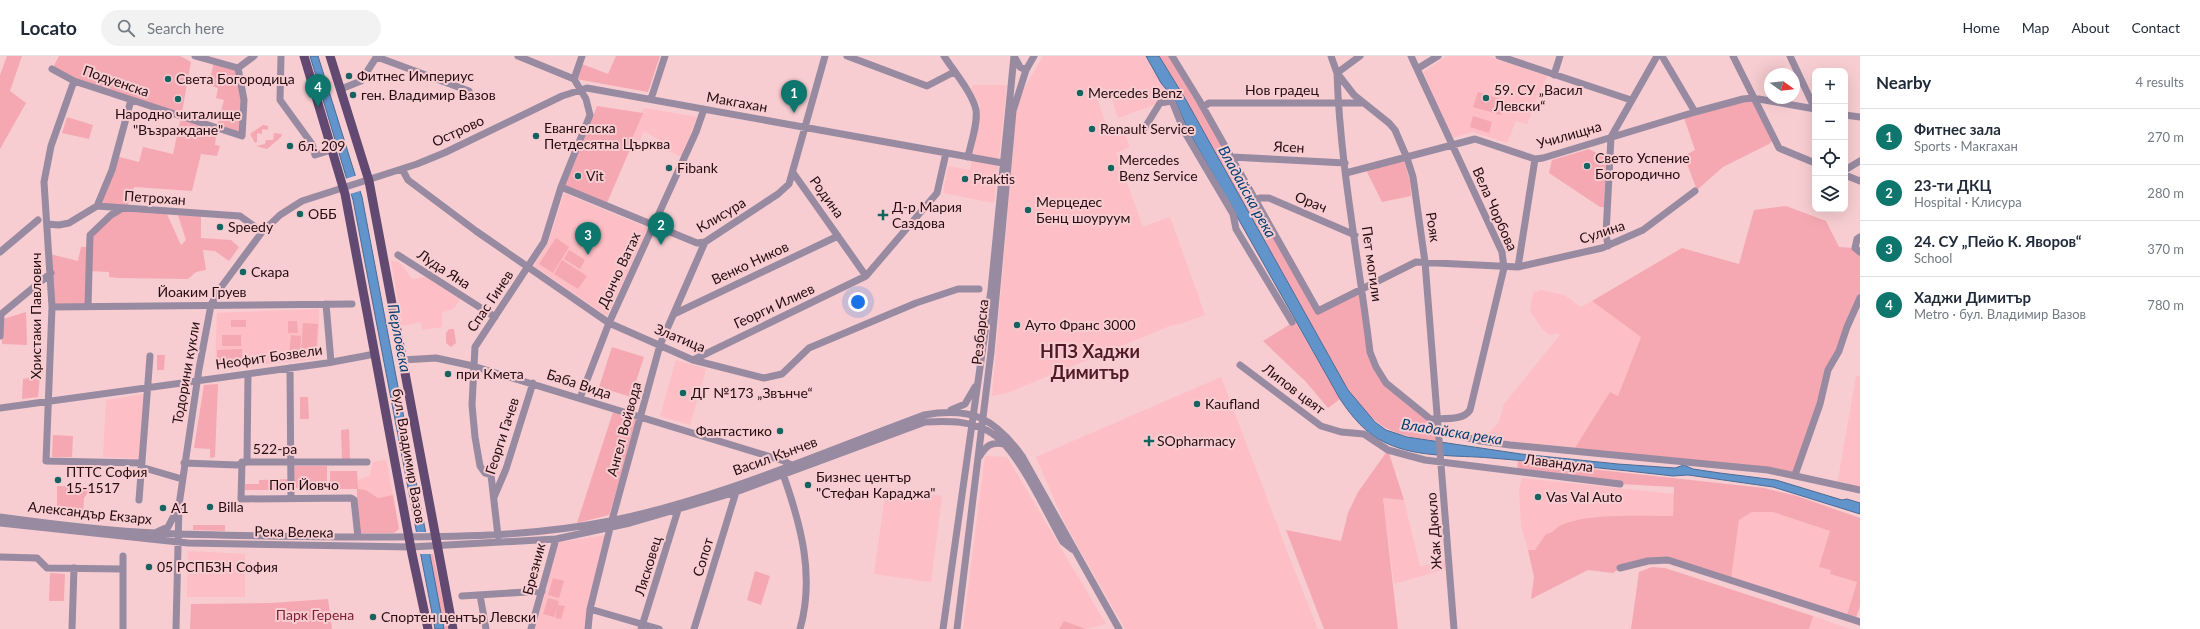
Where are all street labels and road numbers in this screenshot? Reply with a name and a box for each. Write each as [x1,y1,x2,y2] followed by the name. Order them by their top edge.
[81,61,152,100] street label: Подуенска
[1245,81,1319,98] street label: Нов градец
[705,88,769,115] street label: Макгахан
[429,111,487,150] street label: Острово
[1535,117,1603,152] street label: Училищна
[1272,137,1305,156] street label: Ясен
[1469,164,1522,253] street label: Вела Чорбова
[807,173,848,221] street label: Родина
[124,187,186,208] street label: Петрохан
[1293,187,1330,216] street label: Орач
[693,193,748,236] street label: Клисура
[1423,211,1444,244] street label: Рояк
[1577,216,1627,247] street label: Сулина
[1359,225,1386,303] street label: Пет могили
[594,229,644,310] street label: Дончо Ватах
[708,237,791,288] street label: Венко Ников
[414,245,474,292] street label: Луда Яна
[27,253,44,379] street label: Христаки Павлович
[463,267,516,335] street label: Спас Гинев
[731,279,817,332] street label: Георги Илиев
[157,283,247,300] street label: Йоаким Груев
[968,298,991,365] street label: Резбарска
[168,320,203,426] street label: Тодорини кукли
[652,320,708,355] street label: Златица
[214,341,323,372] street label: Неофит Бозвели
[1259,359,1329,418] street label: Липов цвят
[545,365,614,402] street label: Баба Вида
[603,380,644,478] street label: Ангел Войвода
[389,387,430,525] street label: бул. Владимир Вазов
[481,395,522,476] street label: Георги Гачев
[730,432,819,479] street label: Васил Кънчев
[253,440,297,457] street label: 522-ра
[1523,450,1594,475] street label: Лавандула
[269,476,339,493] street label: Поп Йовчо
[1422,492,1445,570] street label: Жак Дюкло
[27,498,153,527] street label: Александър Екзарх
[254,522,334,541] street label: Река Велека
[630,534,665,599] street label: Лясковец
[689,535,716,578] street label: Сопот
[518,540,549,597] street label: Брезник

